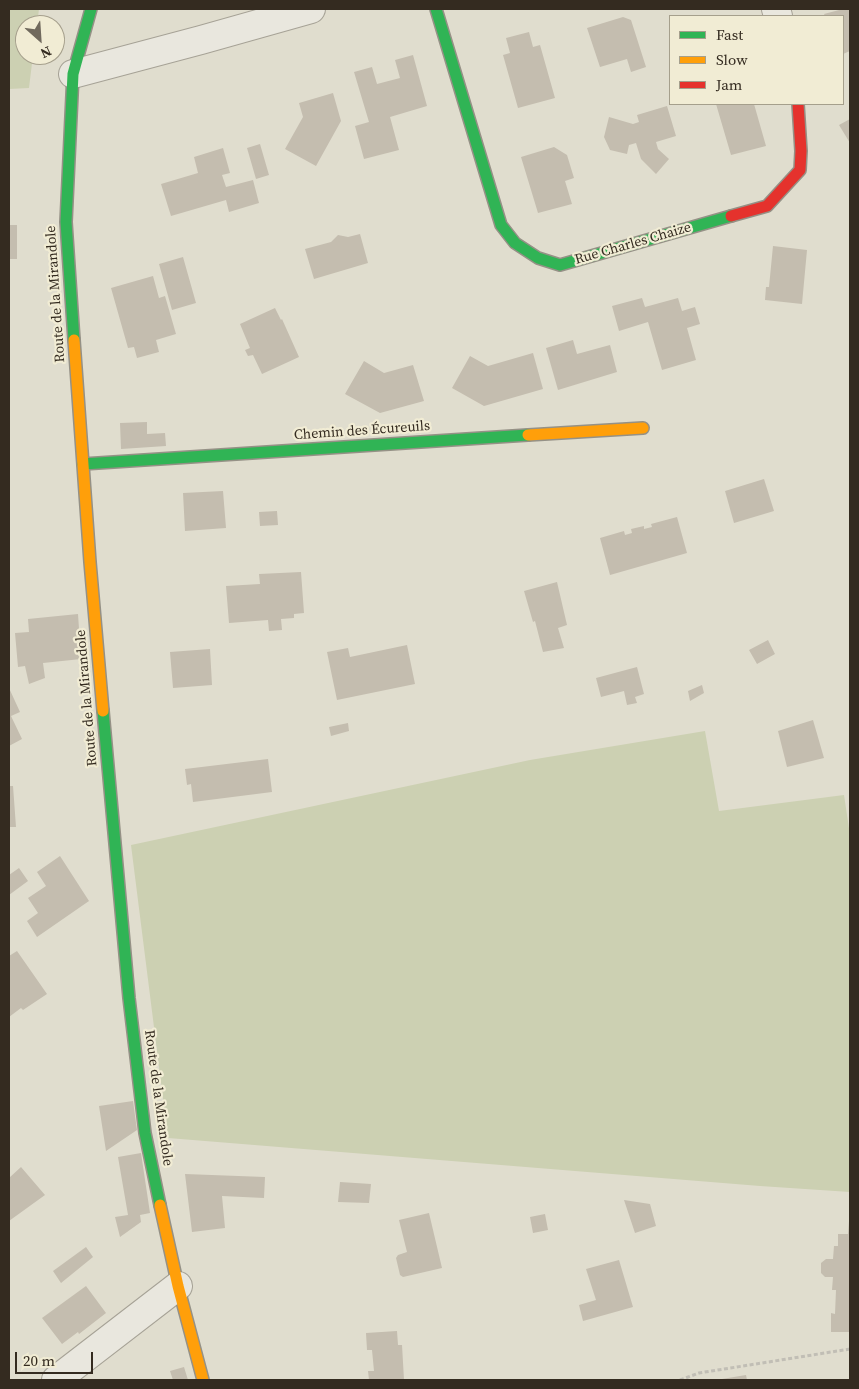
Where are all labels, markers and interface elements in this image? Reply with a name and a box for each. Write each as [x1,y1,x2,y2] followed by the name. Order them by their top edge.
[15,15,65,65] north arrow
[669,15,844,105] legend
[716,24,743,45] text: Fast
[37,41,55,64] text: N
[716,49,748,70] text: Slow
[716,74,742,95] text: Jam
[573,219,693,269] street label: Rue Charles Chaize
[43,225,69,363] street label: Route de la Mirandole
[293,418,431,444] street label: Chemin des Écureuils
[73,629,101,767] street label: Route de la Mirandole
[140,1029,176,1167] street label: Route de la Mirandole
[18,1342,95,1374] scale bar
[23,1350,55,1371] text: 20 m

